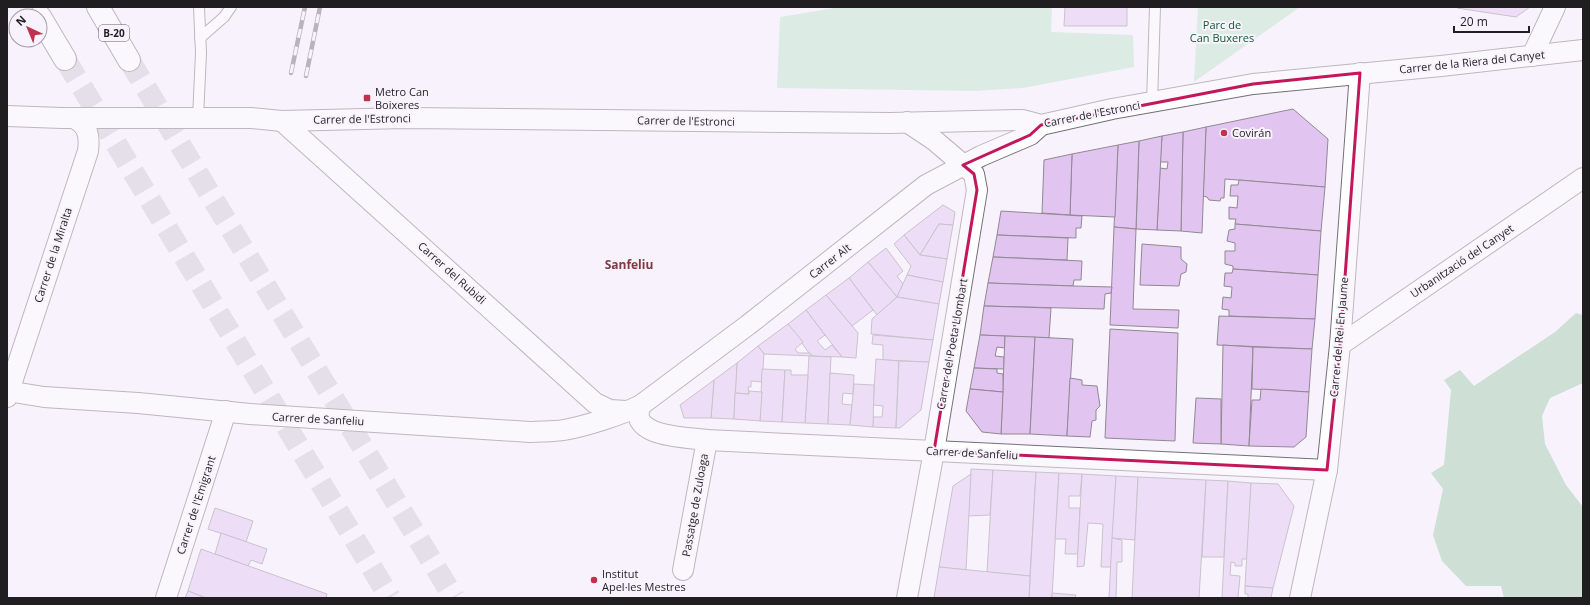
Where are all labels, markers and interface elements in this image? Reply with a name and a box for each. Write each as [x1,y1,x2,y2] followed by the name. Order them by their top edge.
[8,8,48,48] north arrow
[1454,8,1529,34] scale bar
[12,12,29,29] text: N
[1460,13,1488,30] text: 20 m
[1190,17,1254,45] park label: Parc de Can Buxeres
[99,25,129,41] road number: B-20
[1398,46,1546,77] street label: Carrer de la Riera del Canyet
[375,84,429,112] place label: Metro Can Boixeres
[362,93,372,103] marker: Metro Can Boixeres
[1043,97,1141,130] street label: Carrer de l'Estronci
[313,110,411,127] street label: Carrer de l'Estronci
[637,112,735,129] street label: Carrer de l'Estronci
[1232,125,1271,140] place label: Covirán
[1219,128,1229,138] marker: Covirán
[30,205,75,304] street label: Carrer de la Miralta
[1407,220,1516,301] street label: Urbanització del Canyet
[415,238,490,307] street label: Carrer del Rubidi
[806,239,854,282] street label: Carrer Alt
[605,256,653,273] district label: Sanfeliu
[1326,276,1351,398] street label: Carrer del Rei En Jaume
[933,277,970,411] street label: Carrer del Poeta Llombart
[271,409,365,428] street label: Carrer de Sanfeliu
[925,443,1019,462] street label: Carrer de Sanfeliu
[678,452,711,558] street label: Passatge de Zuloaga
[173,454,219,556] street label: Carrer de l'Emigrant
[602,566,686,594] place label: Institut Apel·les Mestres
[589,575,599,585] marker: Institut Apel·les Mestres

